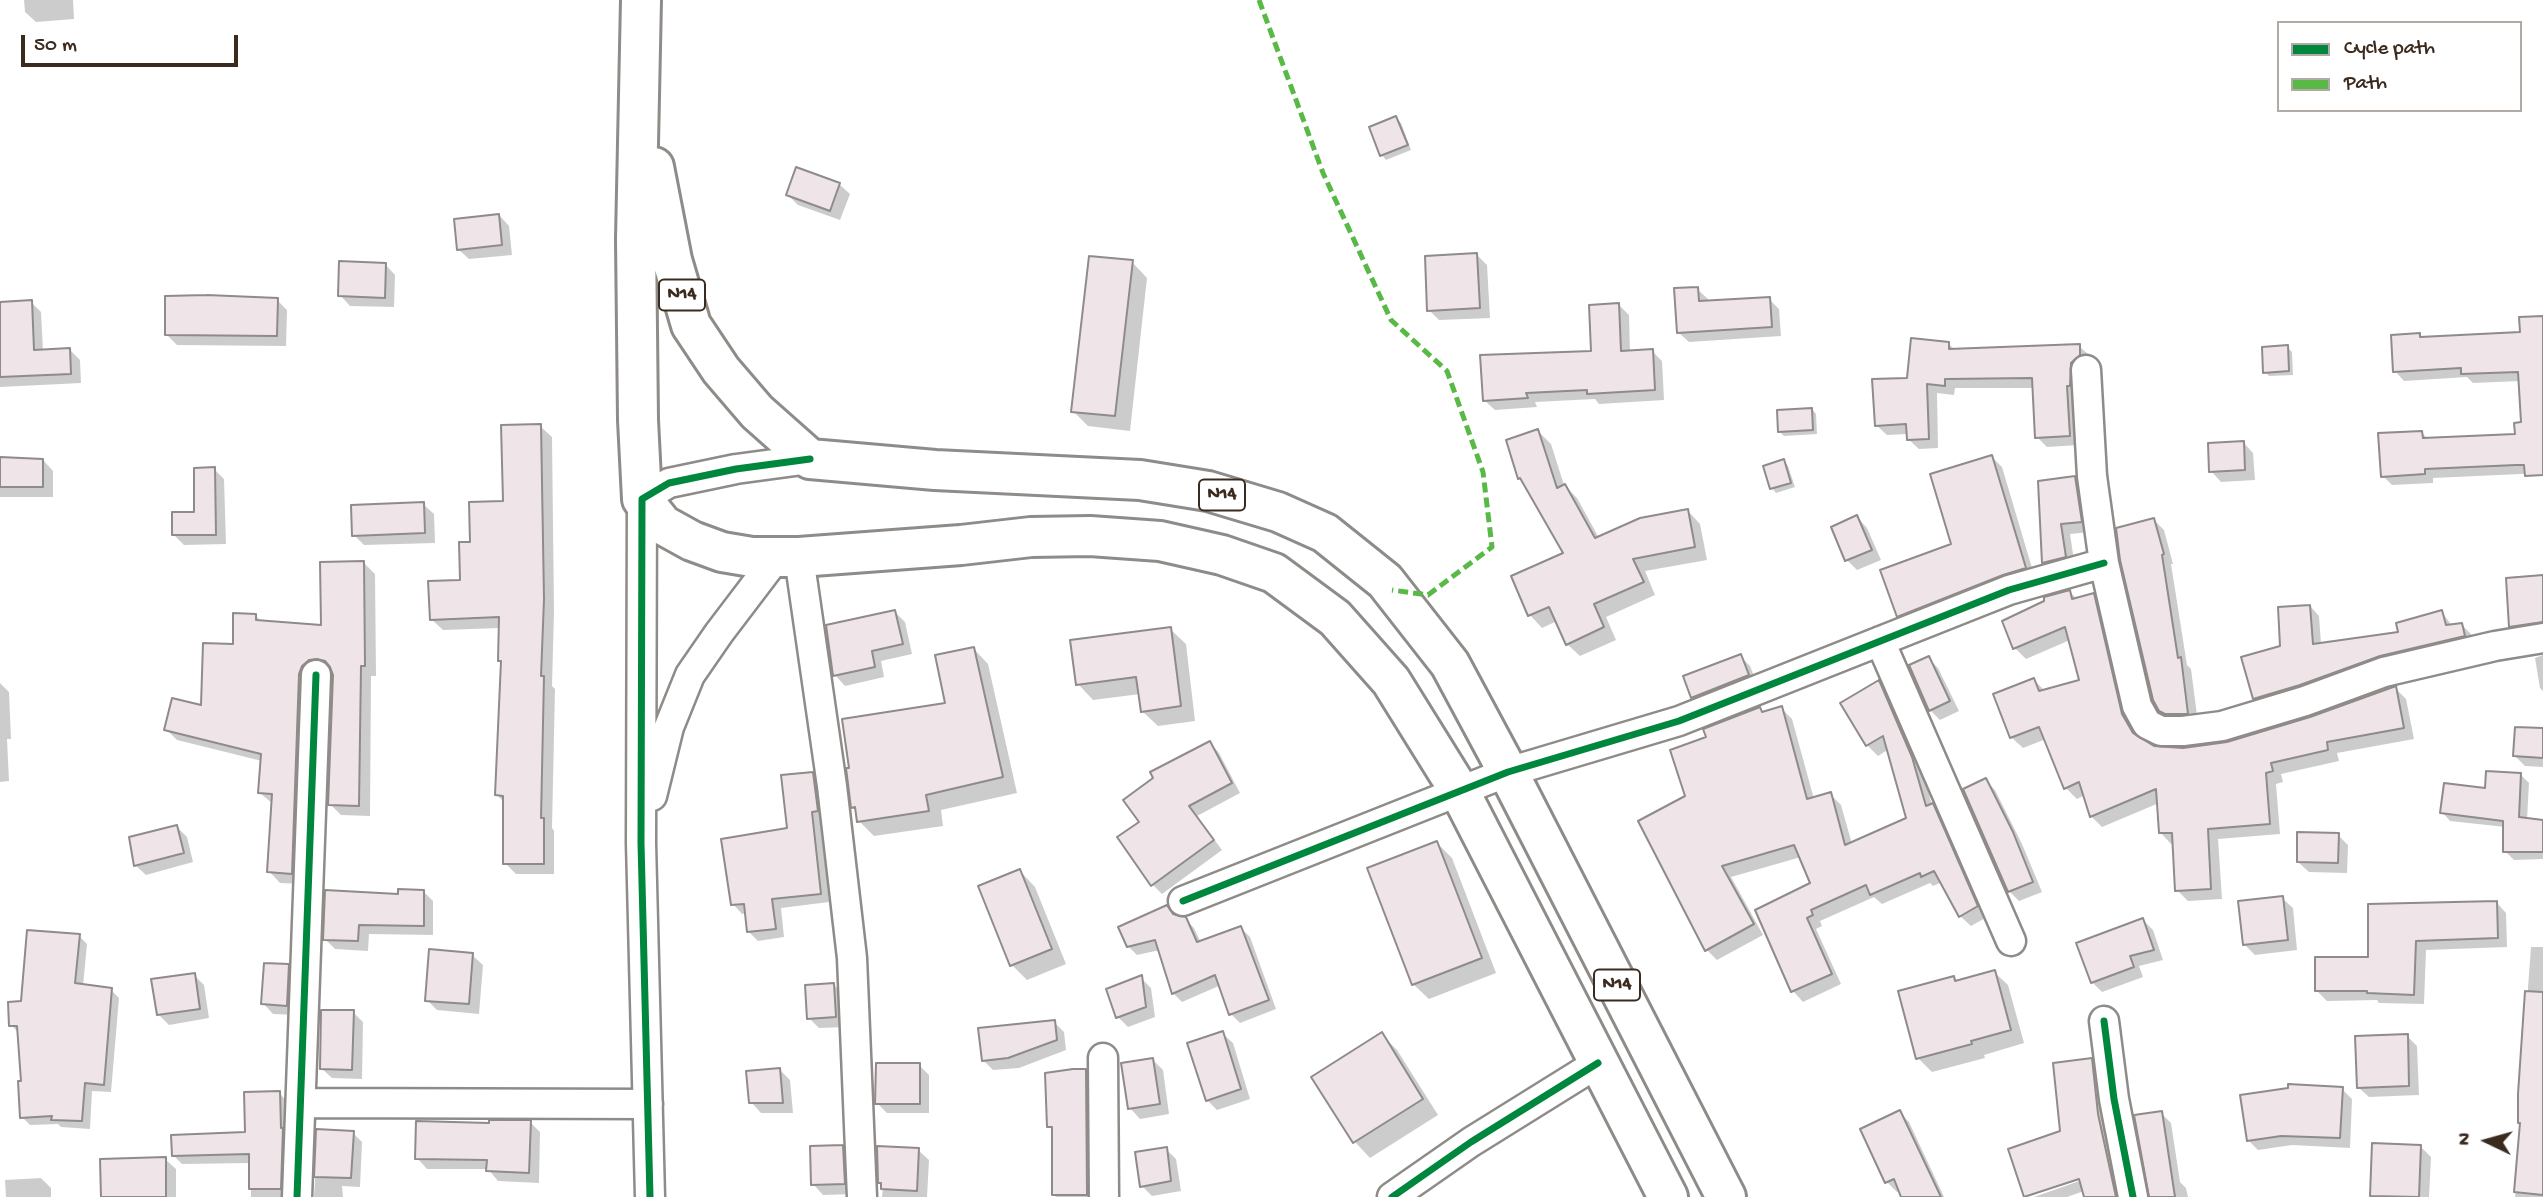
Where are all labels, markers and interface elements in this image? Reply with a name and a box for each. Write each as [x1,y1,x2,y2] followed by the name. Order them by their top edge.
[24,21,242,65] scale bar
[2277,21,2522,112] legend
[34,34,77,59] text: 50 m
[2344,37,2435,62] text: Cycle path
[2344,72,2387,97] text: Path
[659,280,705,310] road number: N14
[1199,480,1245,510] road number: N14
[1594,970,1640,1001] road number: N14
[2452,1106,2522,1176] north arrow
[2454,1132,2478,1146] text: N

